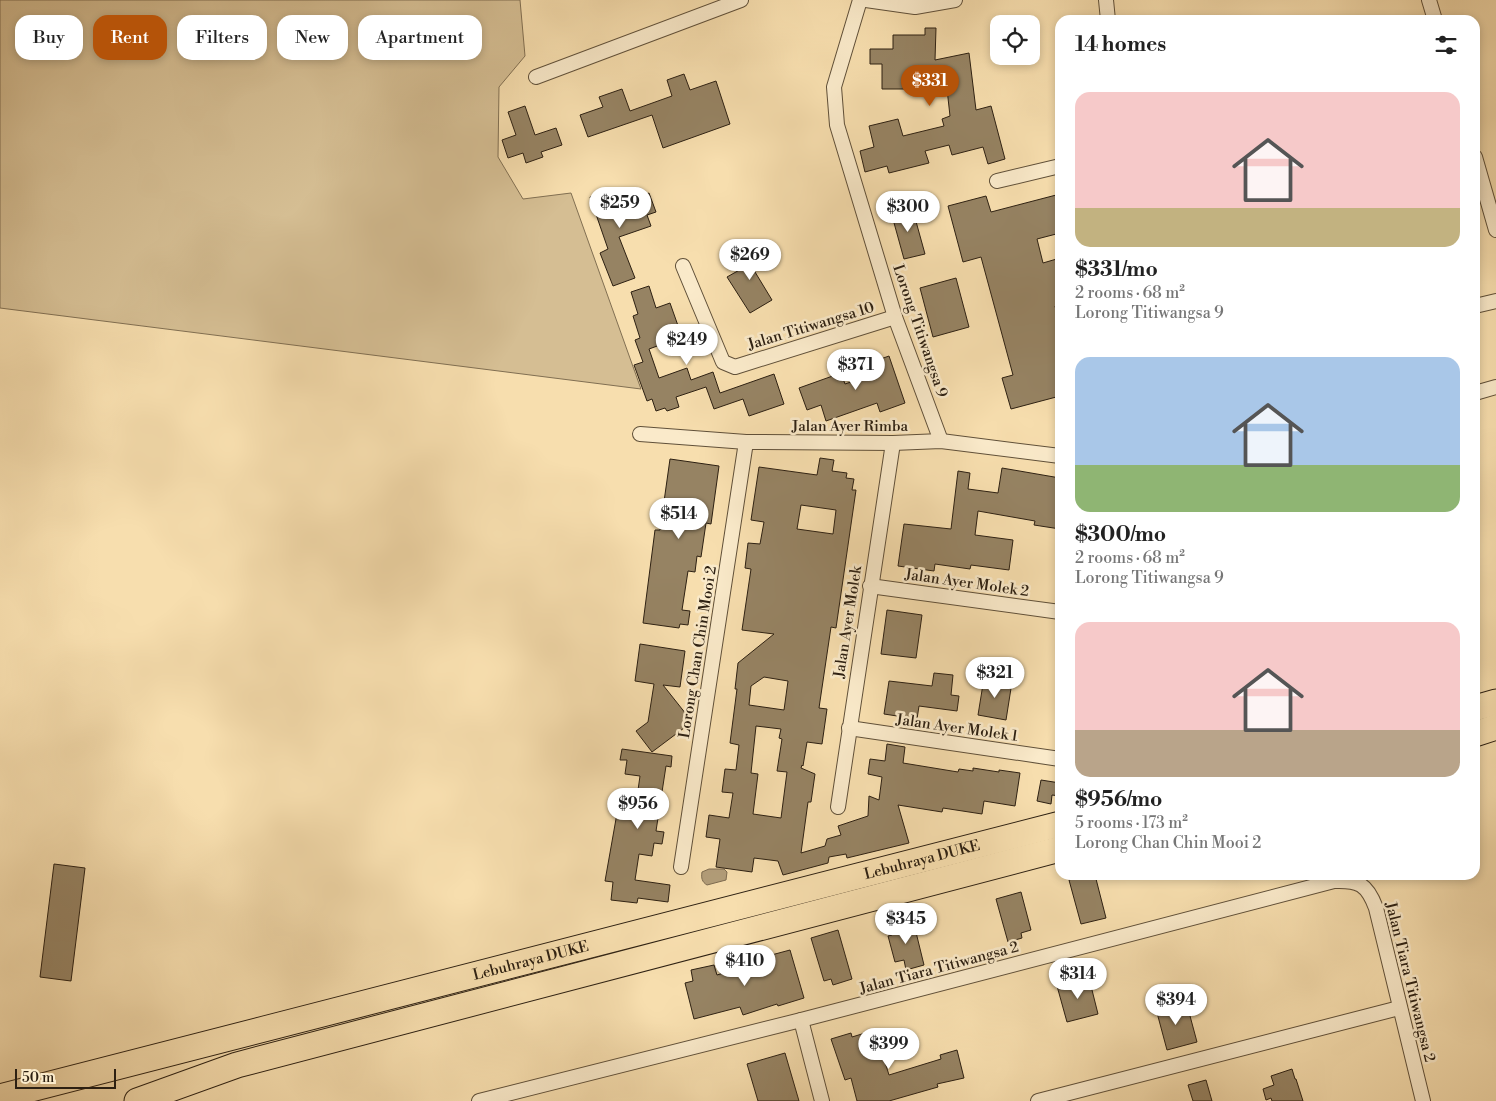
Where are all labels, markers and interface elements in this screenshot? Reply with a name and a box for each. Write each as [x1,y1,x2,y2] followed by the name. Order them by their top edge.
[15,15,83,60] chip: Buy
[93,15,167,60] chip: Rent
[177,15,267,60] chip: Filters
[277,15,348,60] chip: New
[358,15,482,60] chip: Apartment
[990,15,1040,65] map controls
[990,15,1040,65] button: locate
[1432,31,1460,59] icon: filters
[1075,32,1166,58] text: 14 homes
[900,64,960,107] pin: $331
[912,71,948,91] text: $331
[1223,125,1313,215] icon: home
[590,186,650,229] pin: $259
[878,190,938,233] pin: $300
[600,193,640,213] text: $259
[887,197,929,217] text: $300
[720,238,780,281] pin: $269
[730,245,770,265] text: $269
[1075,257,1158,283] text: $331/mo
[888,262,952,400] street label: Lorong Titiwangsa 9
[1075,283,1185,303] text: 2 rooms · 68 m²
[744,298,877,355] street label: Jalan Titiwangsa 10
[1075,303,1224,323] text: Lorong Titiwangsa 9
[657,324,717,366] pin: $249
[667,330,707,350] text: $249
[826,348,886,391] pin: $371
[838,355,874,375] text: $371
[1223,390,1313,480] icon: home
[791,417,909,436] street label: Jalan Ayer Rimba
[649,498,709,540] pin: $514
[660,504,698,524] text: $514
[1075,522,1166,548] text: $300/mo
[1075,548,1185,568] text: 2 rooms · 68 m²
[830,563,866,680] street label: Jalan Ayer Molek
[675,564,721,740] street label: Lorong Chan Chin Mooi 2
[903,565,1030,601] street label: Jalan Ayer Molek 2
[1075,568,1224,588] text: Lorong Titiwangsa 9
[1223,655,1313,745] icon: home
[965,656,1025,699] pin: $321
[976,663,1014,683] text: $321
[894,710,1020,746] street label: Jalan Ayer Molek 1
[1075,787,1162,813] text: $956/mo
[608,788,668,830] pin: $956
[618,794,658,814] text: $956
[1075,813,1188,833] text: 5 rooms · 173 m²
[1075,833,1261,853] text: Lorong Chan Chin Mooi 2
[862,836,982,884] street label: Lebuhraya DUKE
[1381,899,1439,1064] street label: Jalan Tiara Titiwangsa 2
[876,902,936,945] pin: $345
[886,909,926,929] text: $345
[471,936,591,984] street label: Lebuhraya DUKE
[856,938,1021,999] street label: Jalan Tiara Titiwangsa 2
[715,944,775,987] pin: $410
[726,951,764,971] text: $410
[1048,958,1108,1000] pin: $314
[1060,964,1096,984] text: $314
[1146,984,1206,1026] pin: $394
[1156,990,1196,1010] text: $394
[859,1028,919,1070] pin: $399
[869,1034,909,1054] text: $399
[15,1066,116,1089] scale bar
[22,1069,54,1087] text: 50 m

